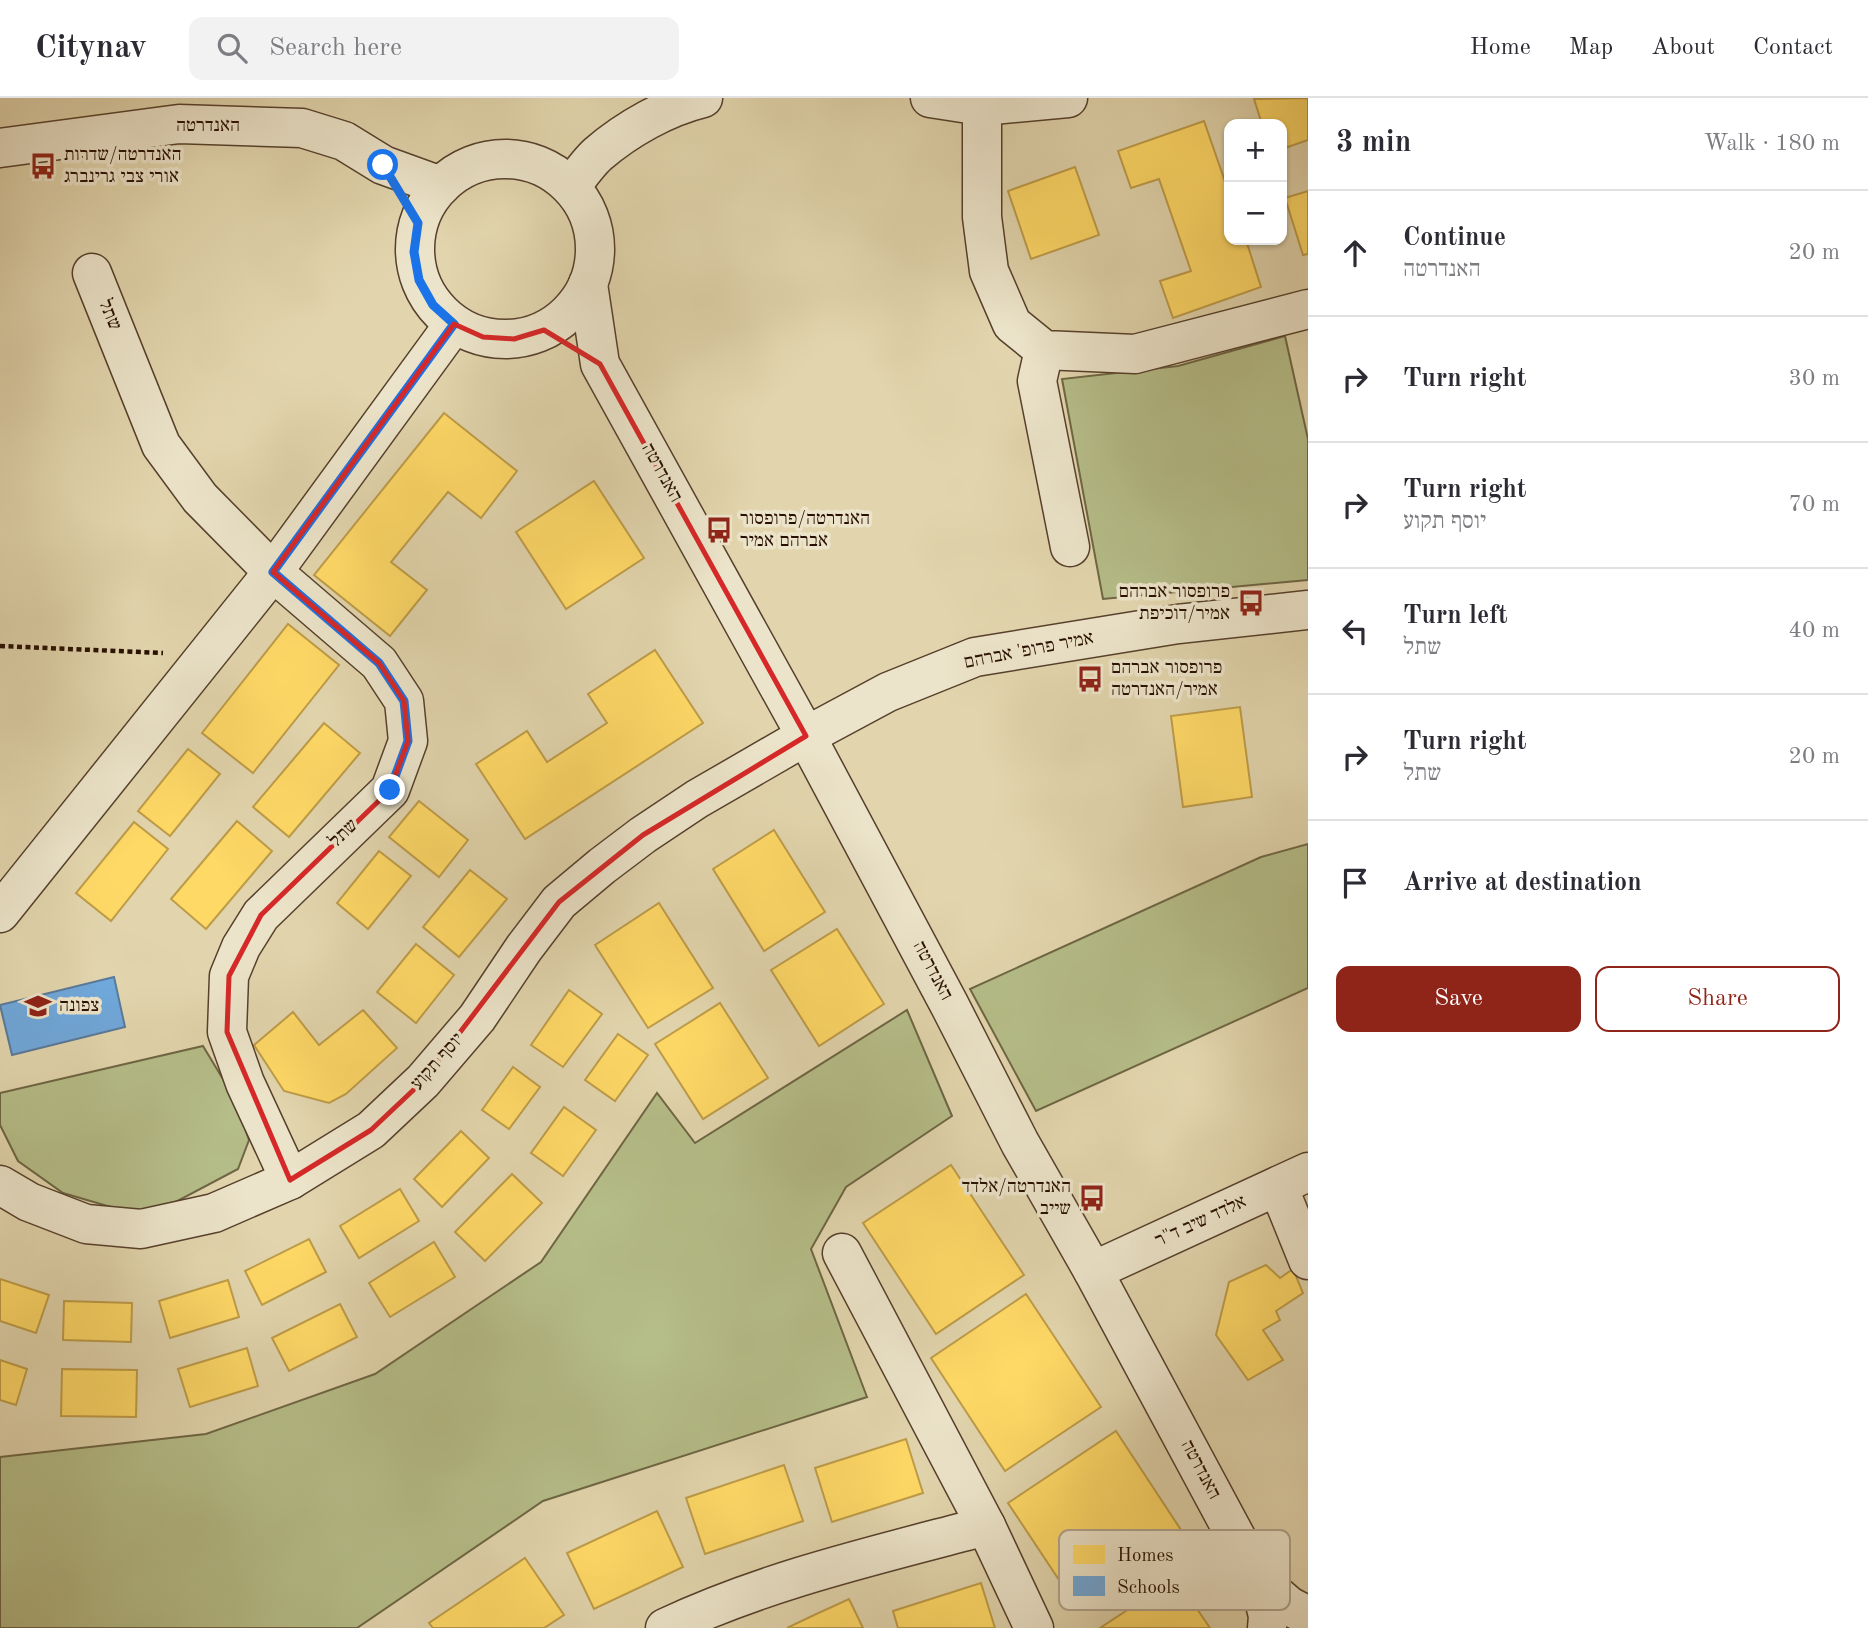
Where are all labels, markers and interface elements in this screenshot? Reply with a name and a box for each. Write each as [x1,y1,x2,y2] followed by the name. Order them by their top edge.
[189,17,679,80] search box
[213,29,251,67] icon: search
[35,32,147,65] text: Citynav
[269,35,402,61] text: Search here
[1470,36,1531,60] text: Home
[1569,36,1613,60] text: Map
[1651,36,1715,60] text: About
[1753,36,1833,60] text: Contact
[176,117,240,136] street label: האנדרטה
[1224,119,1287,245] map controls
[1224,119,1287,182] button: +
[1336,128,1411,158] text: 3 min
[1704,132,1840,155] text: Walk · 180 m
[64,146,182,187] place label: האנדרטה/שדרות אורי צבי גרינברג
[367,149,398,180] route start
[28,151,58,181] bus stop icon: האנדרטה/שדרות אורי צבי גרינברג
[1224,182,1287,245] button: −
[1403,225,1506,251] text: Continue
[1336,234,1374,272] icon: ahead
[1789,241,1840,264] text: 20 m
[1403,258,1481,281] text: האנדרטה
[94,296,125,333] street label: שתל
[1336,360,1374,398] icon: right
[1403,366,1526,392] text: Turn right
[1789,367,1840,390] text: 30 m
[637,440,685,506] street label: האנדרטה
[1403,477,1526,503] text: Turn right
[1336,486,1374,524] icon: right
[1789,493,1840,516] text: 70 m
[740,510,870,551] place label: האנדרטה/פרופסור אברהם אמיר
[1403,510,1486,533] text: יוסף תקוע
[704,515,734,545] bus stop icon: האנדרטה/פרופסור אברהם אמיר
[1119,583,1230,624] place label: פרופסור אברהם אמיר/דוכיפת
[1236,588,1266,618] bus stop icon: פרופסור אברהם אמיר/דוכיפת
[1403,603,1508,629] text: Turn left
[1336,612,1374,650] icon: left
[1789,619,1840,642] text: 40 m
[963,629,1095,673] street label: אמיר פרופ' אברהם
[1403,636,1441,659] text: שתל
[1111,659,1222,700] place label: פרופסור אברהם אמיר/האנדרטה
[1075,664,1105,694] bus stop icon: פרופסור אברהם אמיר/האנדרטה
[1403,729,1526,755] text: Turn right
[1336,738,1374,776] icon: right
[1789,745,1840,768] text: 20 m
[1403,762,1441,785] text: שתל
[374,774,405,805] route end
[325,815,362,852] street label: שתל
[1336,864,1374,902] icon: arrive
[1403,870,1642,896] text: Arrive at destination
[909,938,955,1004] street label: האנדרטה
[1336,966,1581,1032] button: Save
[1595,966,1840,1032] button: Share
[23,991,53,1021] school or university icon: צפונה
[59,997,99,1016] place label: צפונה
[408,1030,468,1094] street label: יוסף תקוע
[962,1177,1071,1219] place label: האנדרטה/אלדד שייב
[1077,1183,1107,1213] bus stop icon: האנדרטה/אלדד שייב
[1152,1192,1250,1251] street label: אלדד שיב ד"ר
[1177,1437,1223,1503] street label: האנדרטה
[1059,1530,1290,1610] legend
[1117,1547,1173,1566] text: Homes
[1117,1579,1180,1598] text: Schools

